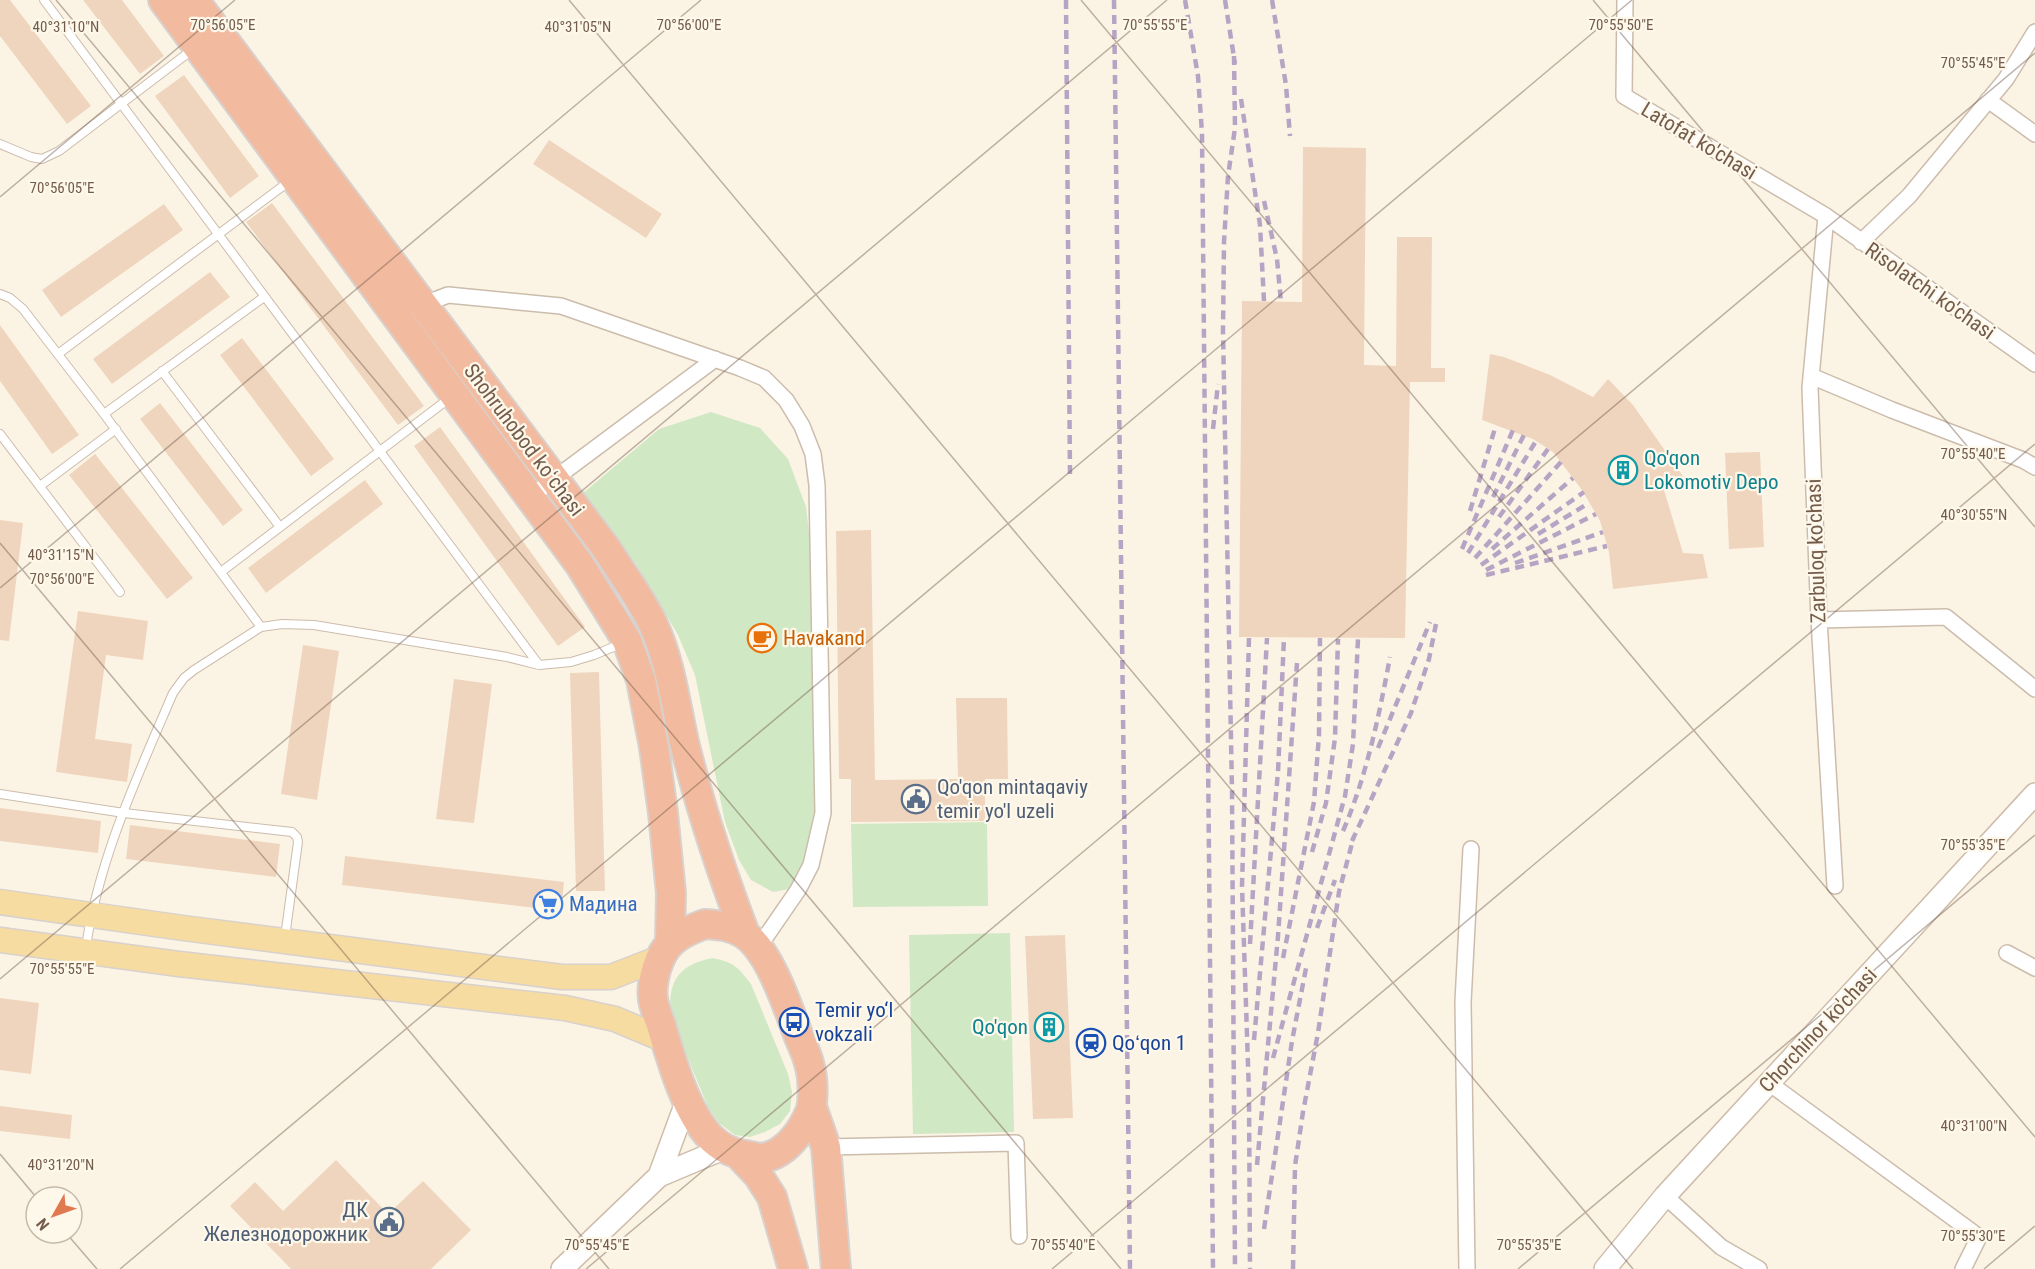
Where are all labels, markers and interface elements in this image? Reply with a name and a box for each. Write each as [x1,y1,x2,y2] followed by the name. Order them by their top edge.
[191,16,255,34] text: 70°56'05"E
[657,16,721,34] text: 70°56'00"E
[1123,16,1187,34] text: 70°55'55"E
[1589,16,1653,34] text: 70°55'50"E
[33,18,99,36] text: 40°31'10"N
[545,18,611,36] text: 40°31'05"N
[1941,54,2005,72] text: 70°55'45"E
[1637,97,1761,185] street label: Latofat ko'chasi
[30,179,94,197] text: 70°56'05"E
[1861,237,1999,345] street label: Risolatchi ko'chasi
[459,359,589,521] street label: Shohruhobod koʻchasi
[1941,445,2005,463] text: 70°55'40"E
[1644,446,1778,494] place label: Qo'qon Lokomotiv Depo
[1607,454,1639,486] building icon: Qo'qon Lokomotiv Depo
[1801,478,1831,624] street label: Zarbuloq ko'chasi
[1941,506,2007,524] text: 40°30'55"N
[28,546,94,564] text: 40°31'15"N
[30,570,94,588] text: 70°56'00"E
[746,622,778,654] cafe icon: Havakand
[783,626,865,650] place label: Havakand
[937,775,1088,823] place label: Qo'qon mintaqaviy temir yo'l uzeli
[900,783,932,815] public building icon: Qo'qon mintaqaviy temir yo'l uzeli
[1941,836,2005,854] text: 70°55'35"E
[532,888,564,920] supermarket icon: Мадина
[569,892,638,916] place label: Мадина
[30,960,94,978] text: 70°55'55"E
[1754,963,1882,1097] street label: Chorchinor ko'chasi
[815,998,893,1046] place label: Temir yo‘l vokzali
[778,1006,810,1038] bus stop icon: Temir yo‘l vokzali
[1033,1011,1065,1043] building icon: Qo'qon
[972,1015,1028,1039] place label: Qo'qon
[1075,1027,1107,1059] station icon: Qoʻqon 1
[1112,1031,1186,1055] place label: Qoʻqon 1
[1941,1117,2007,1135] text: 40°31'00"N
[28,1156,94,1174] text: 40°31'20"N
[24,1185,84,1245] north arrow
[204,1198,368,1246] place label: ДК Железнодорожник
[373,1206,405,1238] public building icon: ДК Железнодорожник
[32,1214,53,1234] text: N
[1941,1227,2005,1245] text: 70°55'30"E
[565,1236,629,1254] text: 70°55'45"E
[1031,1236,1095,1254] text: 70°55'40"E
[1497,1236,1561,1254] text: 70°55'35"E

